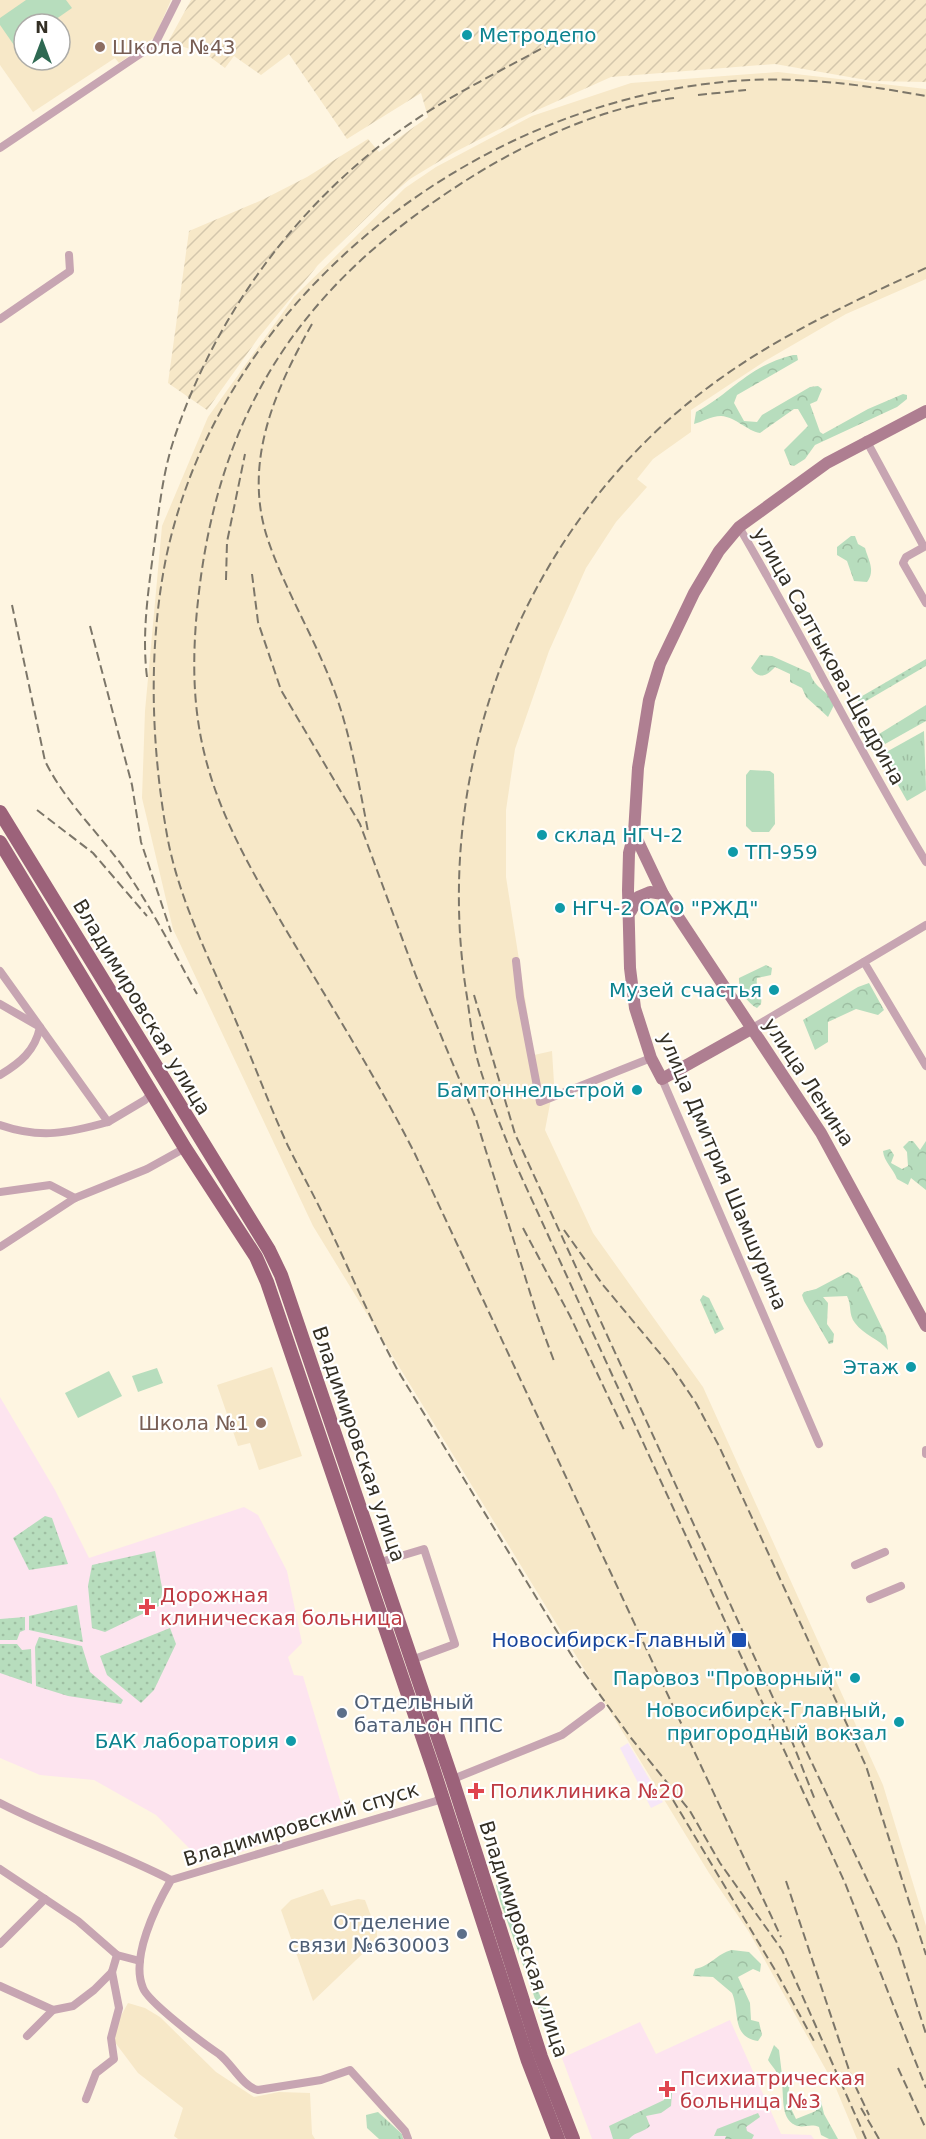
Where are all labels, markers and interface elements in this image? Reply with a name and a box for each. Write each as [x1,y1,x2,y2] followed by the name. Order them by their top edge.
[12,12,72,72] north arrow
[35,18,49,37] text: N
[479,23,597,47] place label: Метродепо
[460,28,474,42] marker: Метродепо
[112,35,235,59] place label: Школа №43
[93,40,107,54] marker: Школа №43
[748,523,910,789] street label: улица Салтыкова-Щедрина
[554,823,683,847] place label: склад НГЧ-2
[535,828,549,842] marker: склад НГЧ-2
[744,840,818,864] place label: ТП-959
[726,845,740,859] marker: ТП-959
[68,895,216,1119] street label: Владимировская улица
[572,896,758,920] place label: НГЧ-2 ОАО "РЖД"
[553,901,567,915] marker: НГЧ-2 ОАО "РЖД"
[609,978,762,1002] place label: Музей счастья
[767,983,781,997] marker: Музей счастья
[758,1013,860,1151] street label: улица Ленина
[654,1029,792,1313] street label: улица Дмитрия Шамшурина
[436,1078,625,1102] place label: Бамтоннельстрой
[630,1083,644,1097] marker: Бамтоннельстрой
[307,1323,411,1565] street label: Владимировская улица
[843,1355,899,1379] place label: Этаж
[904,1360,918,1374] marker: Этаж
[138,1411,249,1435] place label: Школа №1
[254,1416,268,1430] marker: Школа №1
[160,1583,403,1630] place label: Дорожная клиническая больница
[138,1598,156,1616] marker: Дорожная клиническая больница
[491,1628,726,1652] place label: Новосибирск-Главный
[730,1631,748,1649] marker: Новосибирск-Главный
[613,1666,843,1690] place label: Паровоз "Проворный"
[848,1671,862,1685] marker: Паровоз "Проворный"
[354,1690,503,1737] place label: Отдельный батальон ППС
[646,1698,887,1745] place label: Новосибирск-Главный, пригородный вокзал
[335,1706,349,1720] marker: Отдельный батальон ППС
[892,1715,906,1729] marker: Новосибирск-Главный, пригородный вокзал
[95,1729,279,1753] place label: БАК лаборатория
[284,1734,298,1748] marker: БАК лаборатория
[180,1777,422,1871] street label: Владимировский спуск
[490,1779,684,1803] place label: Поликлиника №20
[467,1782,485,1800] marker: Поликлиника №20
[474,1818,574,2060] street label: Владимировская улица
[288,1910,450,1957] place label: Отделение связи №630003
[455,1927,469,1941] marker: Отделение связи №630003
[680,2066,865,2113] place label: Психиатрическая больница №3
[658,2080,676,2098] marker: Психиатрическая больница №3

